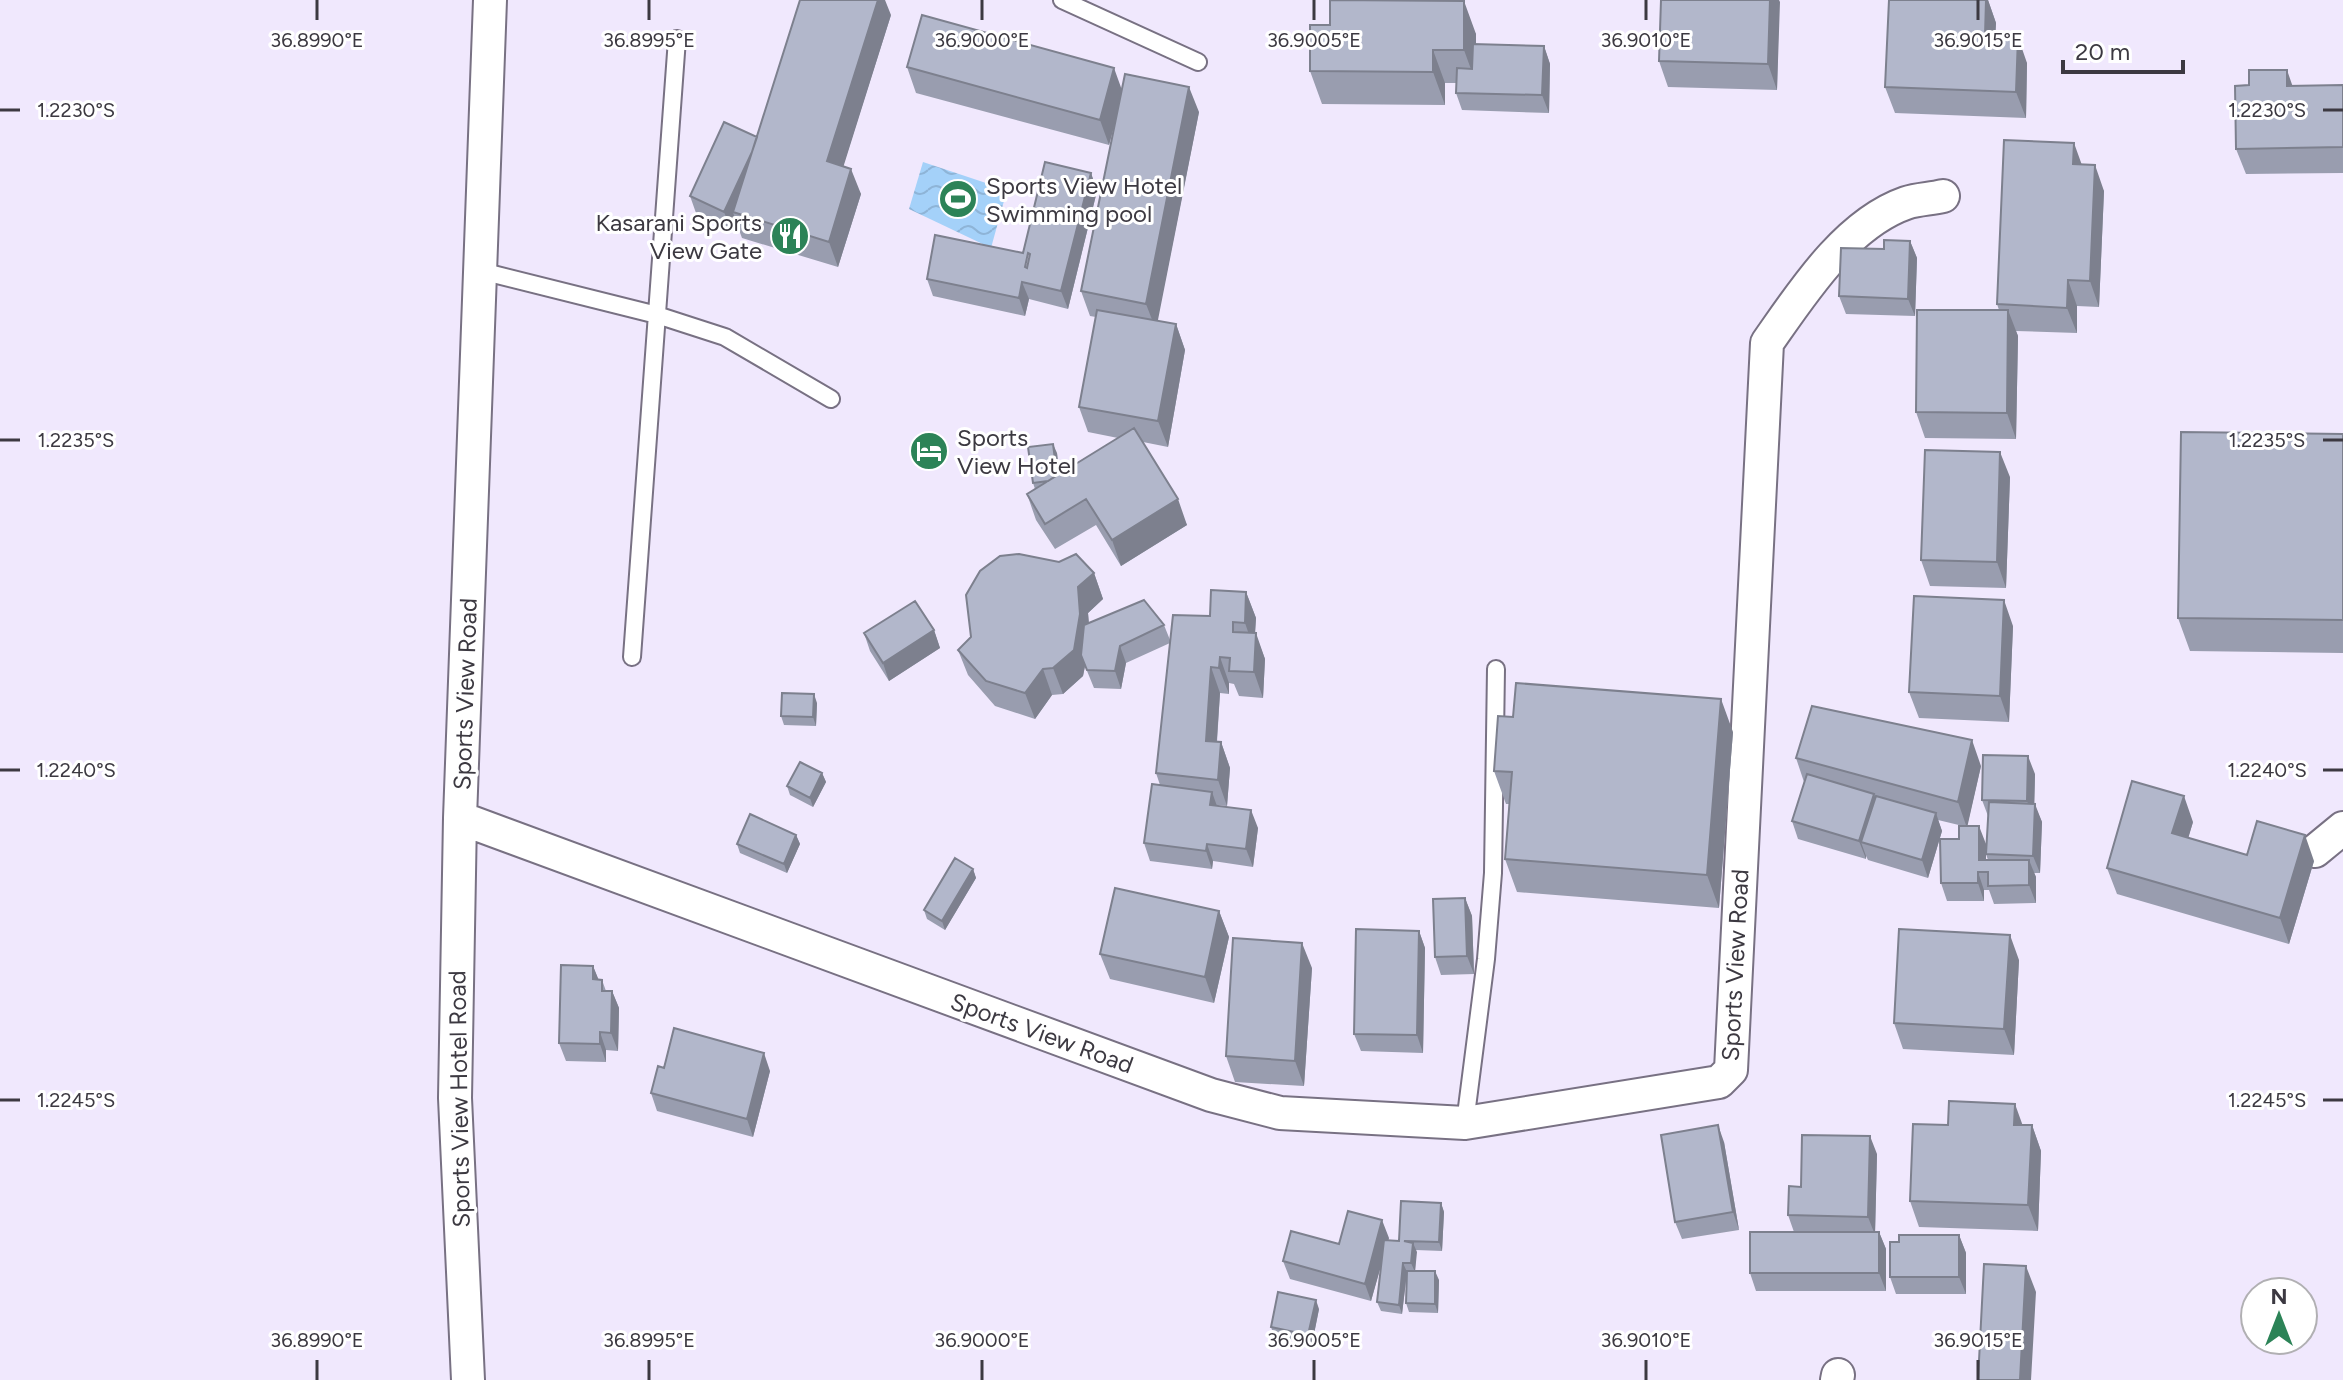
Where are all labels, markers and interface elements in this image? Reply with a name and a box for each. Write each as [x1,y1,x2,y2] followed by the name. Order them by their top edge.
[2063,24,2183,74] scale bar
[270,28,364,52] text: 36.8990°E
[603,28,695,52] text: 36.8995°E
[934,28,1030,52] text: 36.9000°E
[1267,28,1361,52] text: 36.9005°E
[1601,28,1691,52] text: 36.9010°E
[1933,28,2023,52] text: 36.9015°E
[2075,37,2130,66] text: 20 m
[37,98,115,122] text: 1.2230°S
[2228,98,2306,122] text: 1.2230°S
[986,171,1182,228] place label: Sports View Hotel Swimming pool
[937,178,979,220] sports icon: Sports View Hotel Swimming pool
[595,208,762,265] place label: Kasarani Sports View Gate
[769,215,811,257] restaurant icon: Kasarani Sports View Gate
[957,423,1076,480] place label: Sports View Hotel
[38,428,114,452] text: 1.2235°S
[2229,428,2305,452] text: 1.2235°S
[908,430,950,472] hotel icon: Sports View Hotel
[447,597,483,791] street label: Sports View Road
[36,758,116,782] text: 1.2240°S
[2227,758,2307,782] text: 1.2240°S
[1715,868,1755,1062] street label: Sports View Road
[442,970,476,1228] street label: Sports View Hotel Road
[947,987,1137,1079] street label: Sports View Road
[37,1088,115,1112] text: 1.2245°S
[2228,1088,2306,1112] text: 1.2245°S
[2239,1276,2319,1356] north arrow
[2270,1283,2288,1310] text: N
[270,1328,364,1352] text: 36.8990°E
[603,1328,695,1352] text: 36.8995°E
[934,1328,1030,1352] text: 36.9000°E
[1267,1328,1361,1352] text: 36.9005°E
[1601,1328,1691,1352] text: 36.9010°E
[1933,1328,2023,1352] text: 36.9015°E

